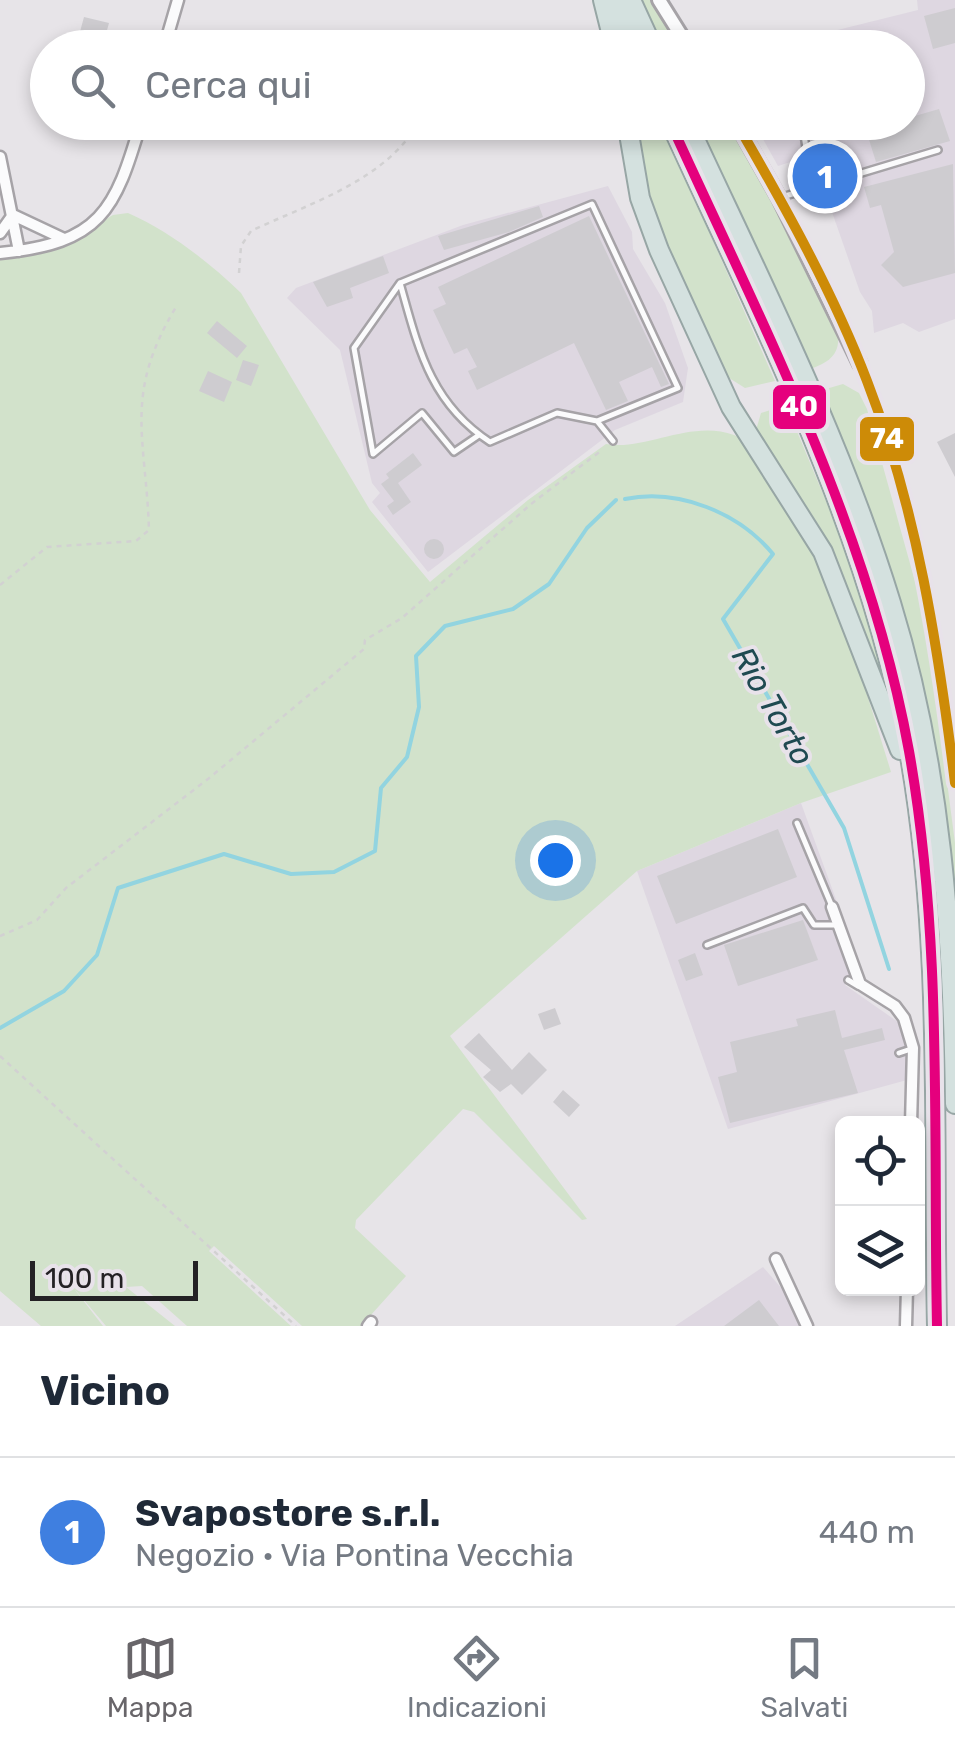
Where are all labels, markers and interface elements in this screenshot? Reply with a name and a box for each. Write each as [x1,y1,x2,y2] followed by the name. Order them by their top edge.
[30,30,925,140] search box
[65,58,120,113] icon: search
[145,62,312,108] text: Cerca qui
[792,138,858,214] pin: 1
[771,383,828,431] line badge: 40
[780,390,818,423] text: 40
[858,415,916,463] line badge: 74
[870,422,904,455] text: 74
[724,640,822,772] water label: Rio Torto
[530,835,581,886] your location
[835,1116,925,1296] map controls
[835,1116,925,1206] button: locate
[835,1206,925,1296] button: layers
[30,1256,198,1300] scale bar
[45,1262,124,1295] text: 100 m
[40,1366,170,1416] text: Vicino
[135,1490,441,1536] text: Svapostore s.r.l.
[65,1513,80,1551] text: 1
[819,1513,915,1551] text: 440 m
[135,1536,574,1574] text: Negozio · Via Pontina Vecchia
[107,1631,193,1724] tab: Mappa
[407,1631,547,1724] tab: Indicazioni
[760,1631,848,1724] tab: Salvati

